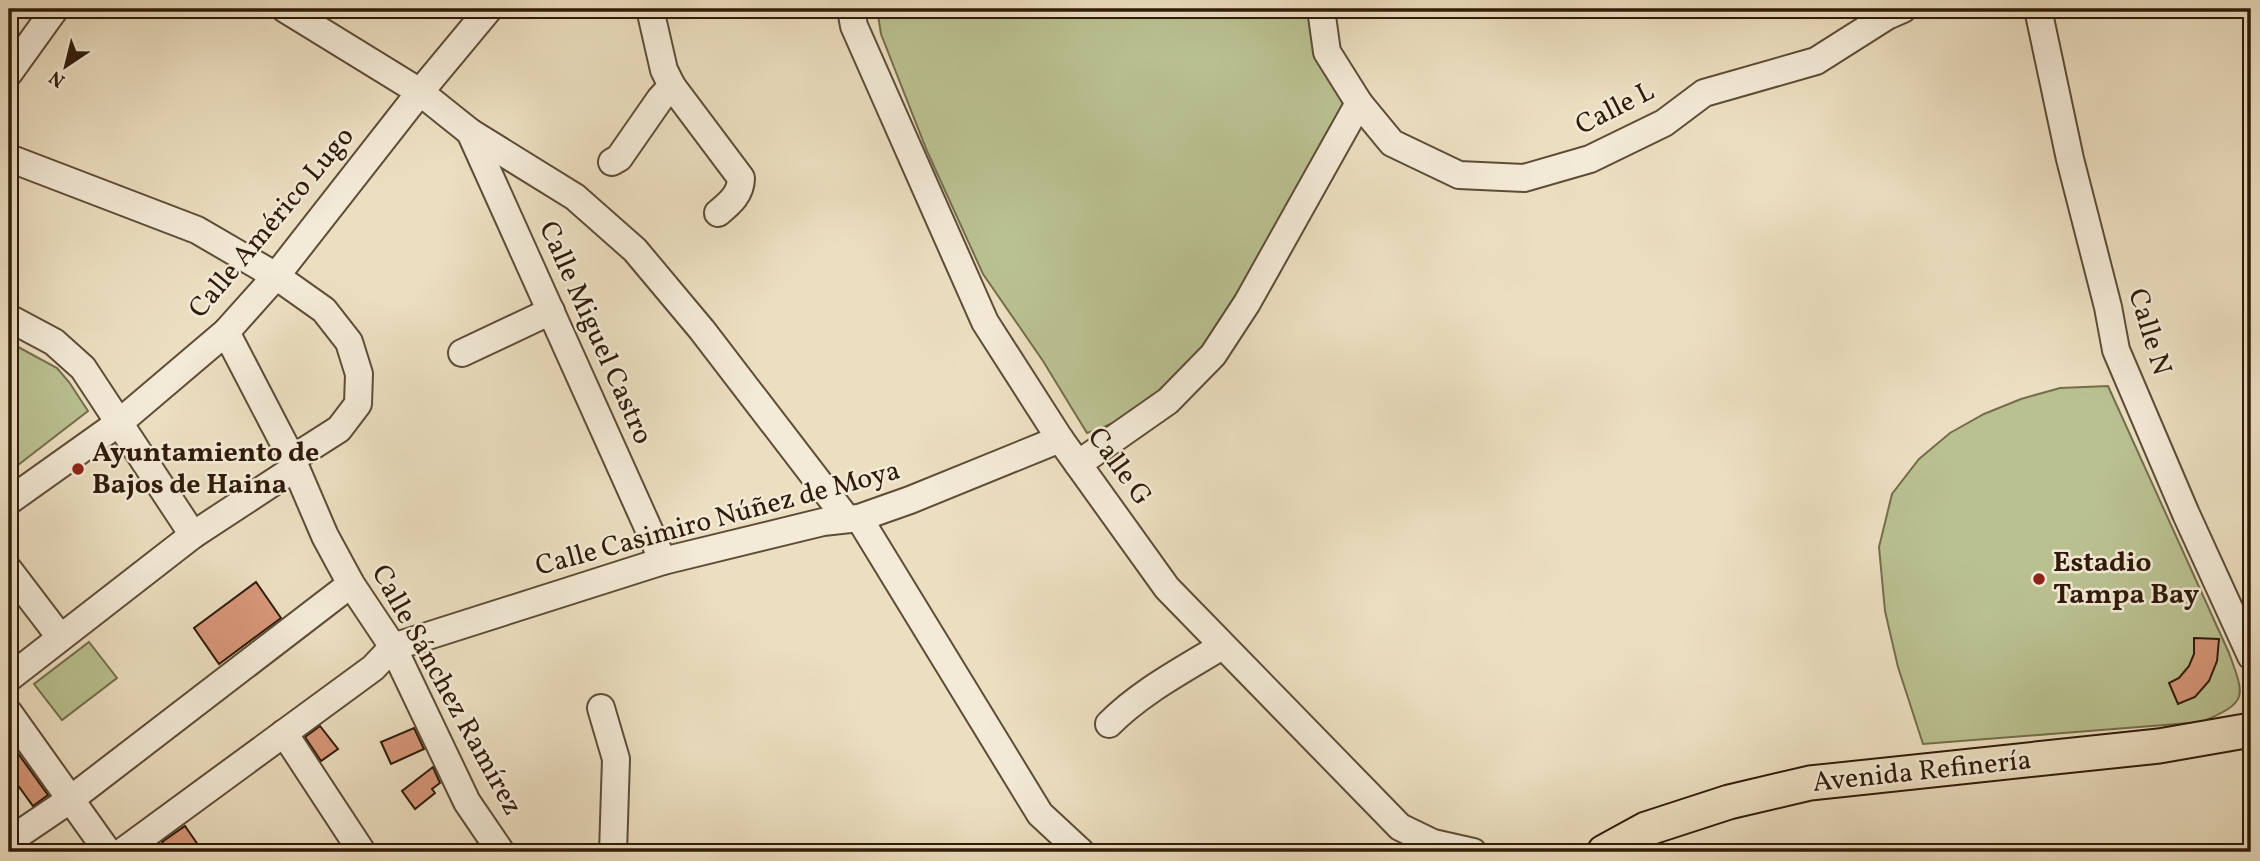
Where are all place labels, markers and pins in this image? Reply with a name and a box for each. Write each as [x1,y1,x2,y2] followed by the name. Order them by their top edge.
[92,434,319,505] place label: Ayuntamiento de Bajos de Haina
[70,461,86,477] marker: Ayuntamiento de Bajos de Haina
[2053,544,2199,615] place label: Estadio Tampa Bay
[2031,571,2047,587] marker: Estadio Tampa Bay

